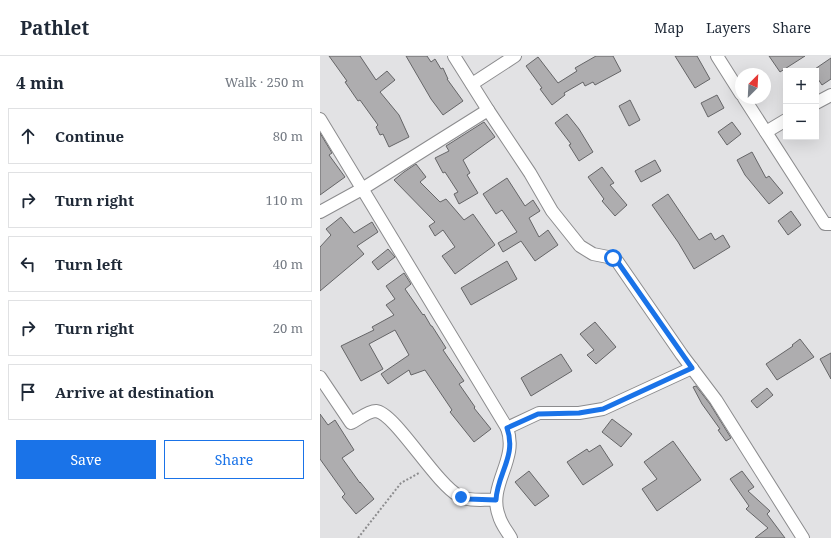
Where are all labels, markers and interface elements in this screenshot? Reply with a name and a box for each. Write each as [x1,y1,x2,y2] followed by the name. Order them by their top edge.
[20,15,89,41] text: Pathlet
[654,18,684,37] text: Map
[706,18,751,37] text: Layers
[773,18,811,37] text: Share
[735,68,771,104] north arrow
[783,68,819,140] map controls
[783,68,819,104] button: +
[16,71,64,94] text: 4 min
[225,73,304,91] text: Walk · 250 m
[783,104,819,140] button: −
[17,125,39,147] icon: ahead
[55,126,124,146] text: Continue
[273,127,303,145] text: 80 m
[17,189,39,211] icon: right
[55,190,134,210] text: Turn right
[266,191,303,209] text: 110 m
[604,249,622,267] route start
[17,253,39,275] icon: left
[55,254,123,274] text: Turn left
[273,255,303,273] text: 40 m
[17,317,39,339] icon: right
[55,318,134,338] text: Turn right
[273,319,303,337] text: 20 m
[17,381,39,403] icon: arrive
[55,382,214,402] text: Arrive at destination
[16,440,156,479] button: Save
[164,440,304,479] button: Share
[452,488,470,506] route end

